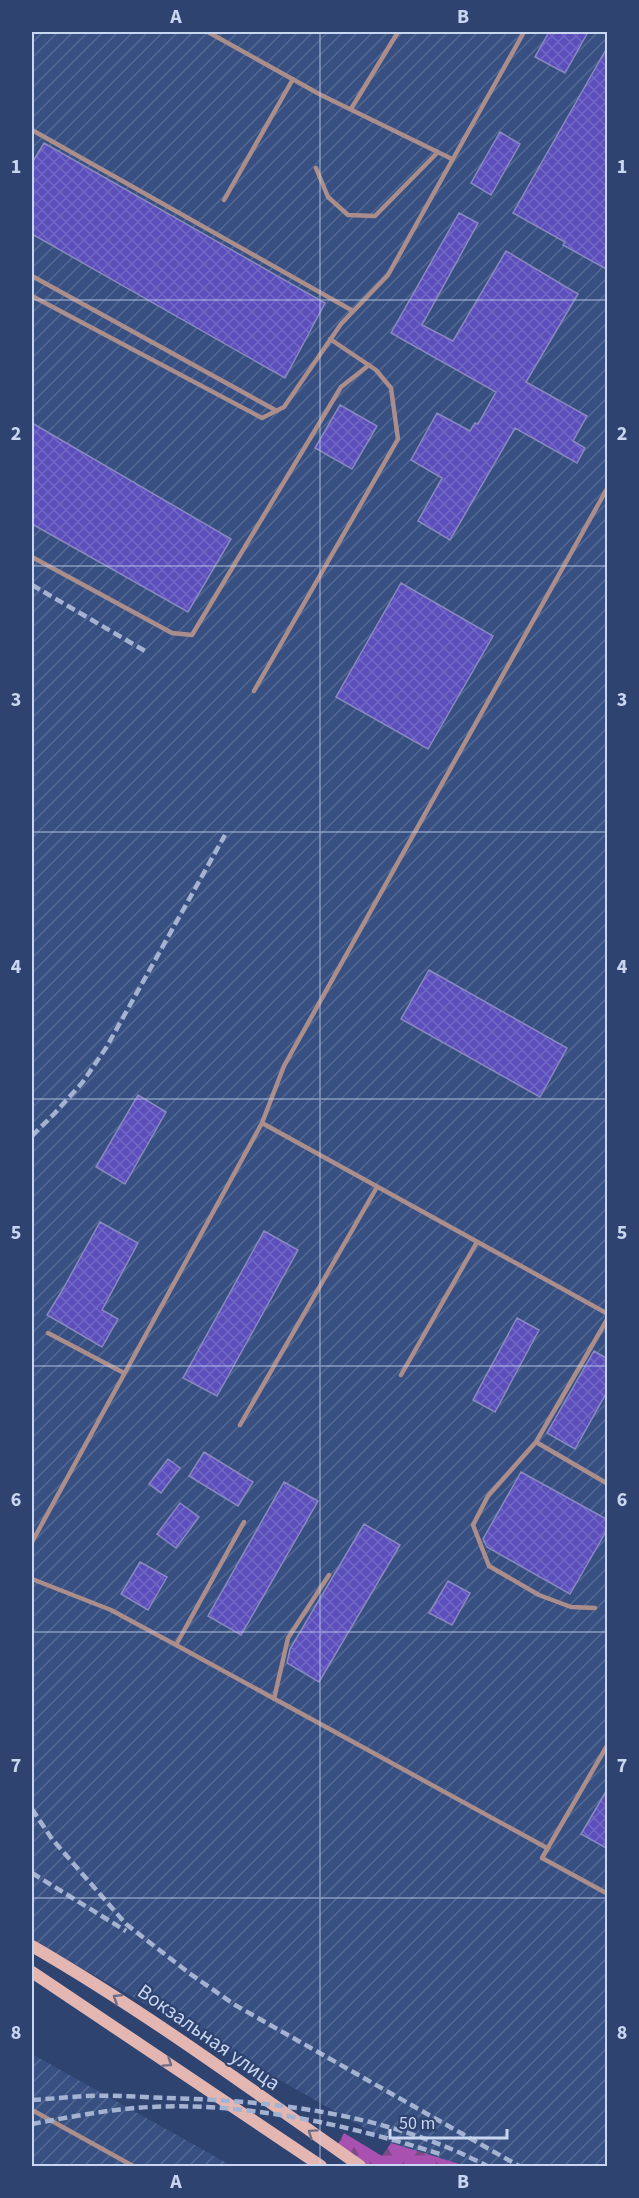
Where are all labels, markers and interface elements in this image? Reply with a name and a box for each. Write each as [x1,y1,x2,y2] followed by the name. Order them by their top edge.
[169,3,182,31] text: A
[457,3,469,31] text: B
[11,153,21,181] text: 1
[617,153,627,181] text: 1
[11,420,21,448] text: 2
[617,420,627,448] text: 2
[11,686,21,714] text: 3
[617,686,627,714] text: 3
[11,953,22,981] text: 4
[617,953,628,981] text: 4
[11,1219,21,1247] text: 5
[617,1219,627,1247] text: 5
[11,1486,21,1514] text: 6
[617,1486,627,1514] text: 6
[11,1752,21,1780] text: 7
[617,1752,627,1780] text: 7
[132,1976,286,2098] street label: Вокзальная улица
[113,1994,124,2005] one-way arrow
[11,2019,21,2047] text: 8
[617,2019,627,2047] text: 8
[161,2055,172,2066] one-way arrow
[390,2102,507,2140] scale bar
[399,2111,435,2136] text: 50 m
[308,2129,319,2140] one-way arrow
[169,2168,182,2196] text: A
[457,2168,469,2196] text: B

